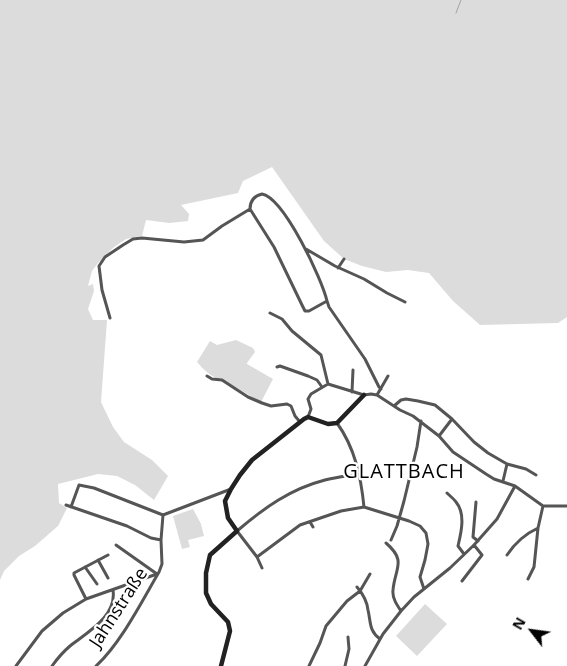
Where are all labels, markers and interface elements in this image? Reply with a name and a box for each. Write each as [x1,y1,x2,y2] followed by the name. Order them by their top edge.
[342,460,466,484] district label: GLATTBACH
[85,564,153,652] street label: Jahnstraße
[507,606,557,656] north arrow
[507,614,530,633] text: N

